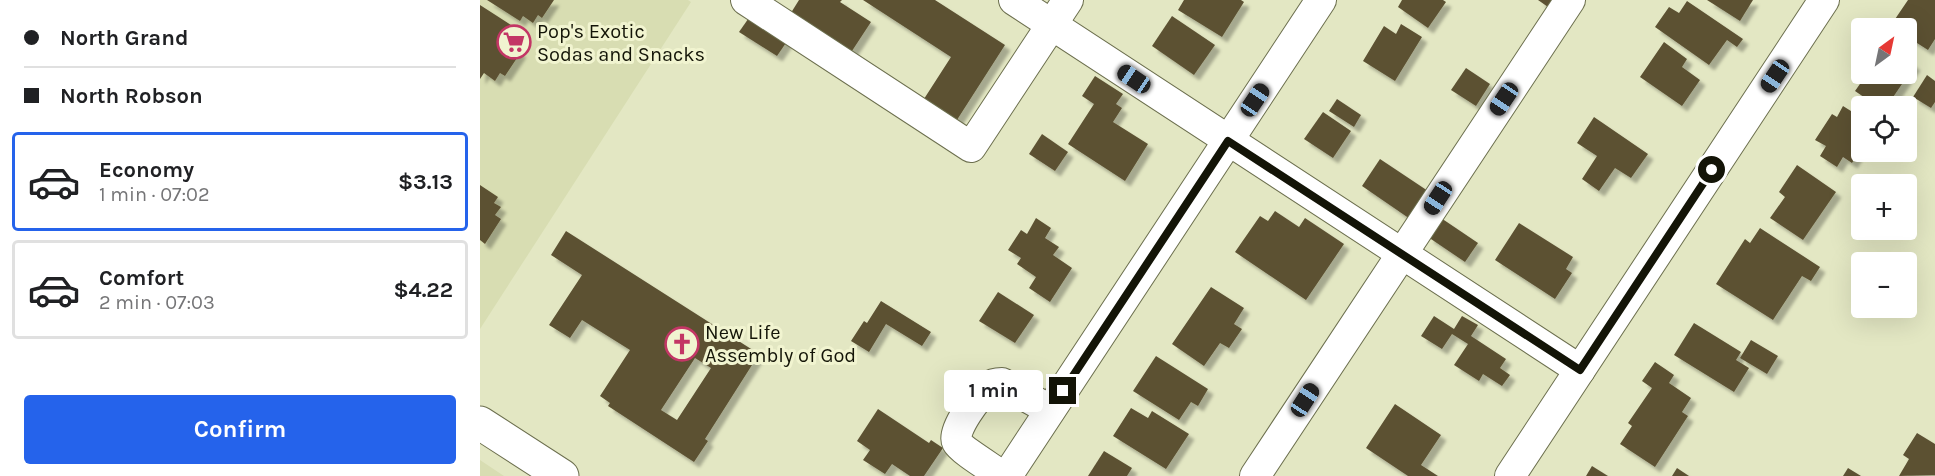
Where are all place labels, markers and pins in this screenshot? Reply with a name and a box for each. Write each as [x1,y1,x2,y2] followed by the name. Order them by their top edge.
[537,20,705,66] place label: Pop's Exotic Sodas and Snacks
[496,24,532,60] supermarket icon: Pop's Exotic Sodas and Snacks
[705,321,856,367] place label: New Life Assembly of God
[664,326,700,362] church icon: New Life Assembly of God

